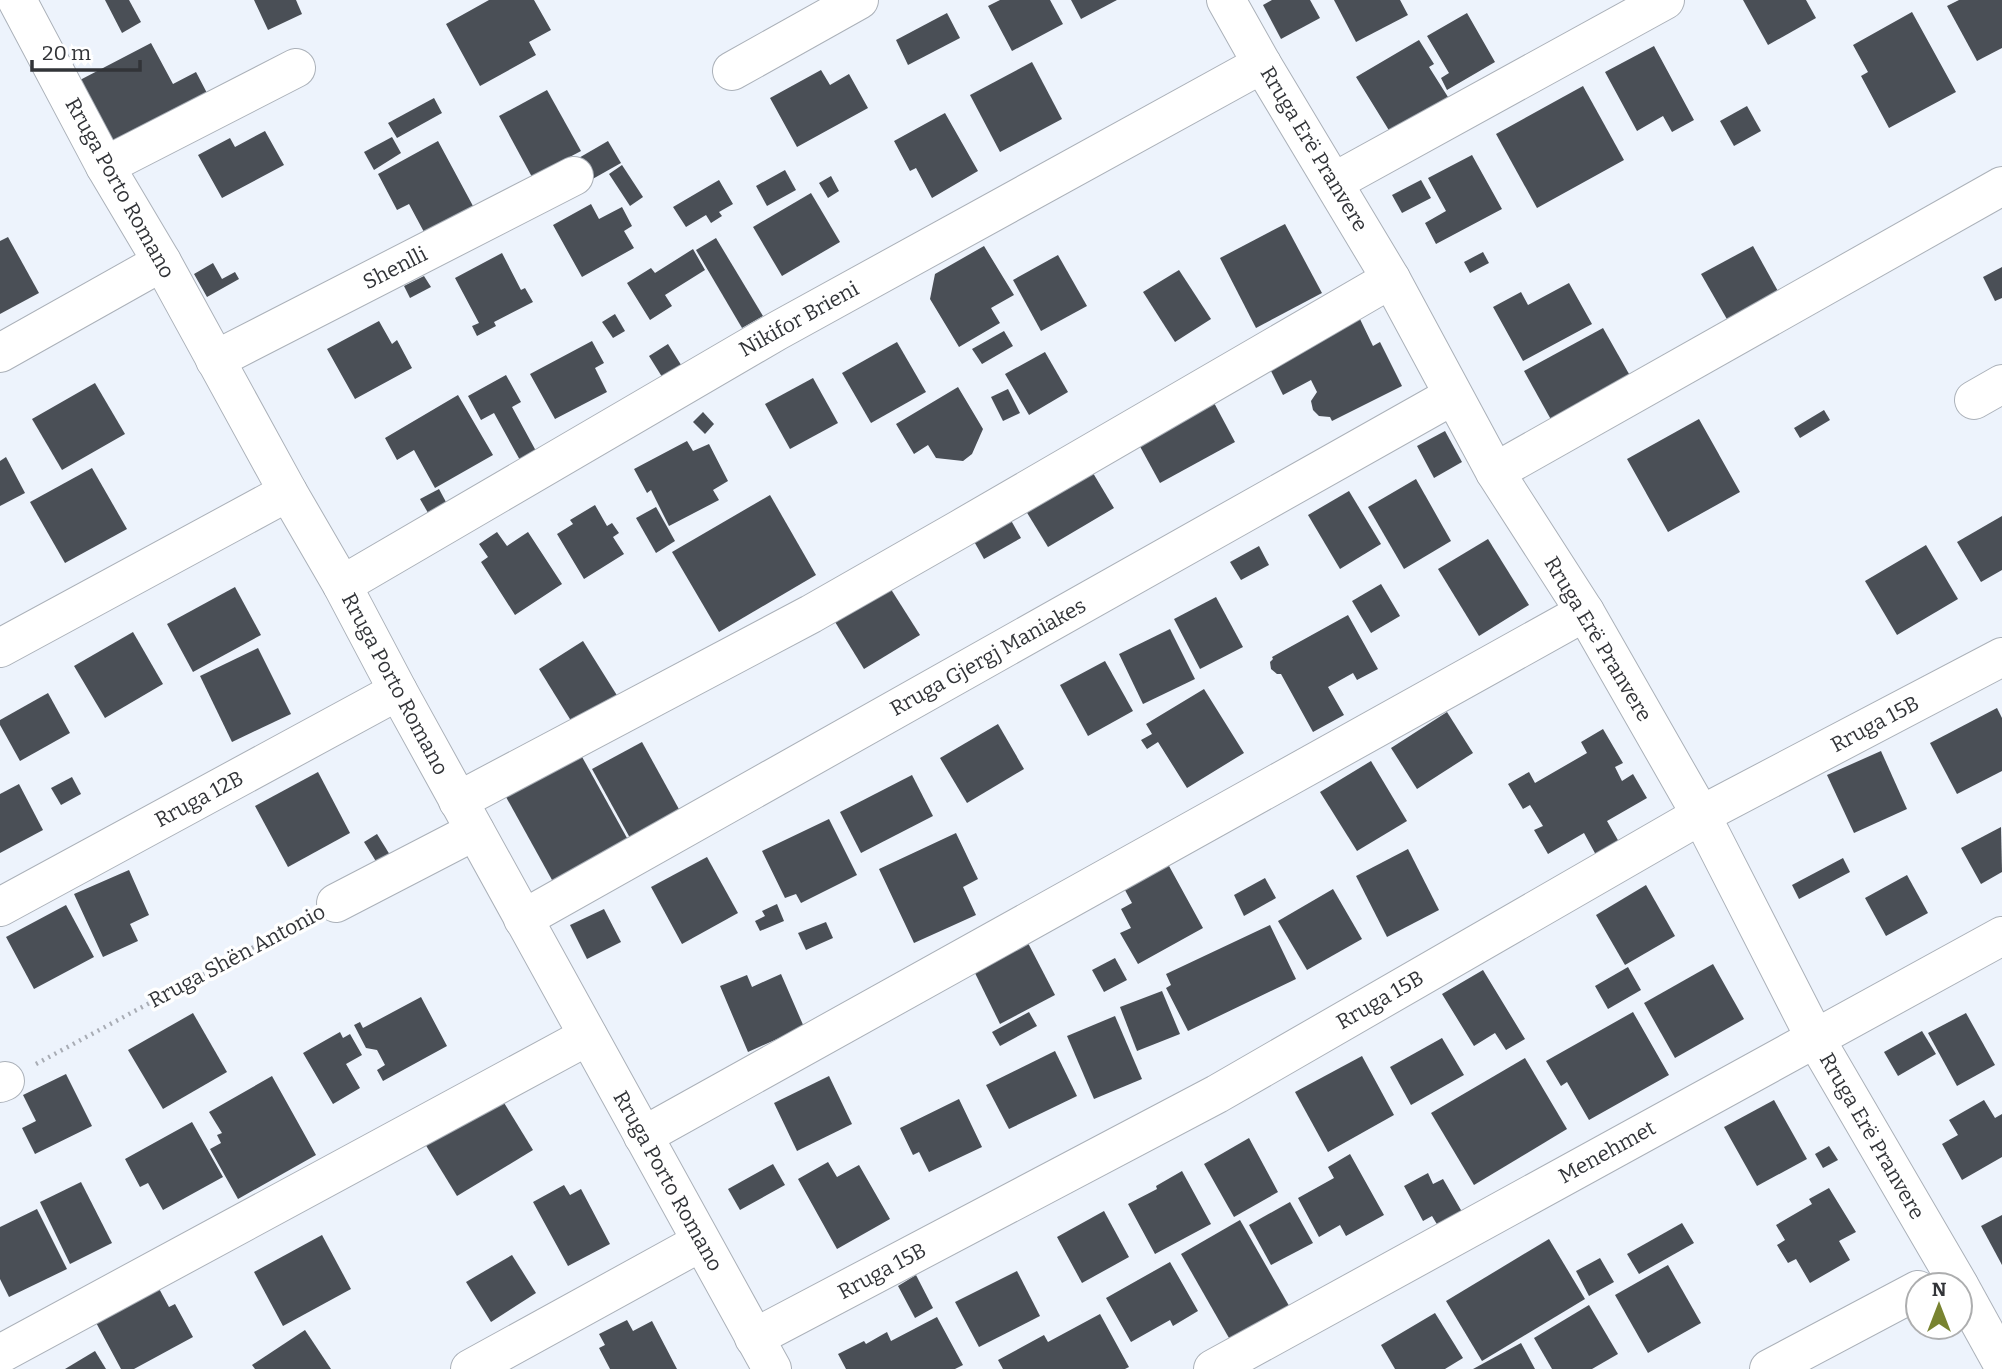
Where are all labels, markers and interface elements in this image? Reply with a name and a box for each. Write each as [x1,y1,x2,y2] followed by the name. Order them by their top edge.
[32,28,140,72] scale bar
[42,40,91,66] text: 20 m
[1254,62,1374,236] street label: Rruga Erë Pranvere
[60,93,180,283] street label: Rruga Porto Romano
[358,241,432,295] street label: Shenlli
[735,275,863,363] street label: Nikifor Brieni
[1538,552,1658,726] street label: Rruga Erë Pranvere
[336,589,454,779] street label: Rruga Porto Romano
[885,592,1091,722] street label: Rruga Gjergj Maniakes
[1826,690,1924,758] street label: Rruga 15B
[150,765,248,833] street label: Rruga 12B
[144,898,330,1014] street label: Rruga Shën Antonio
[1332,965,1428,1035] street label: Rruga 15B
[1814,1048,1930,1224] street label: Rruga Erë Pranvere
[608,1086,728,1276] street label: Rruga Porto Romano
[1554,1115,1660,1189] street label: Menehmet
[833,1237,931,1305] street label: Rruga 15B
[1904,1271,1974,1341] north arrow
[1932,1278,1947,1301] text: N

